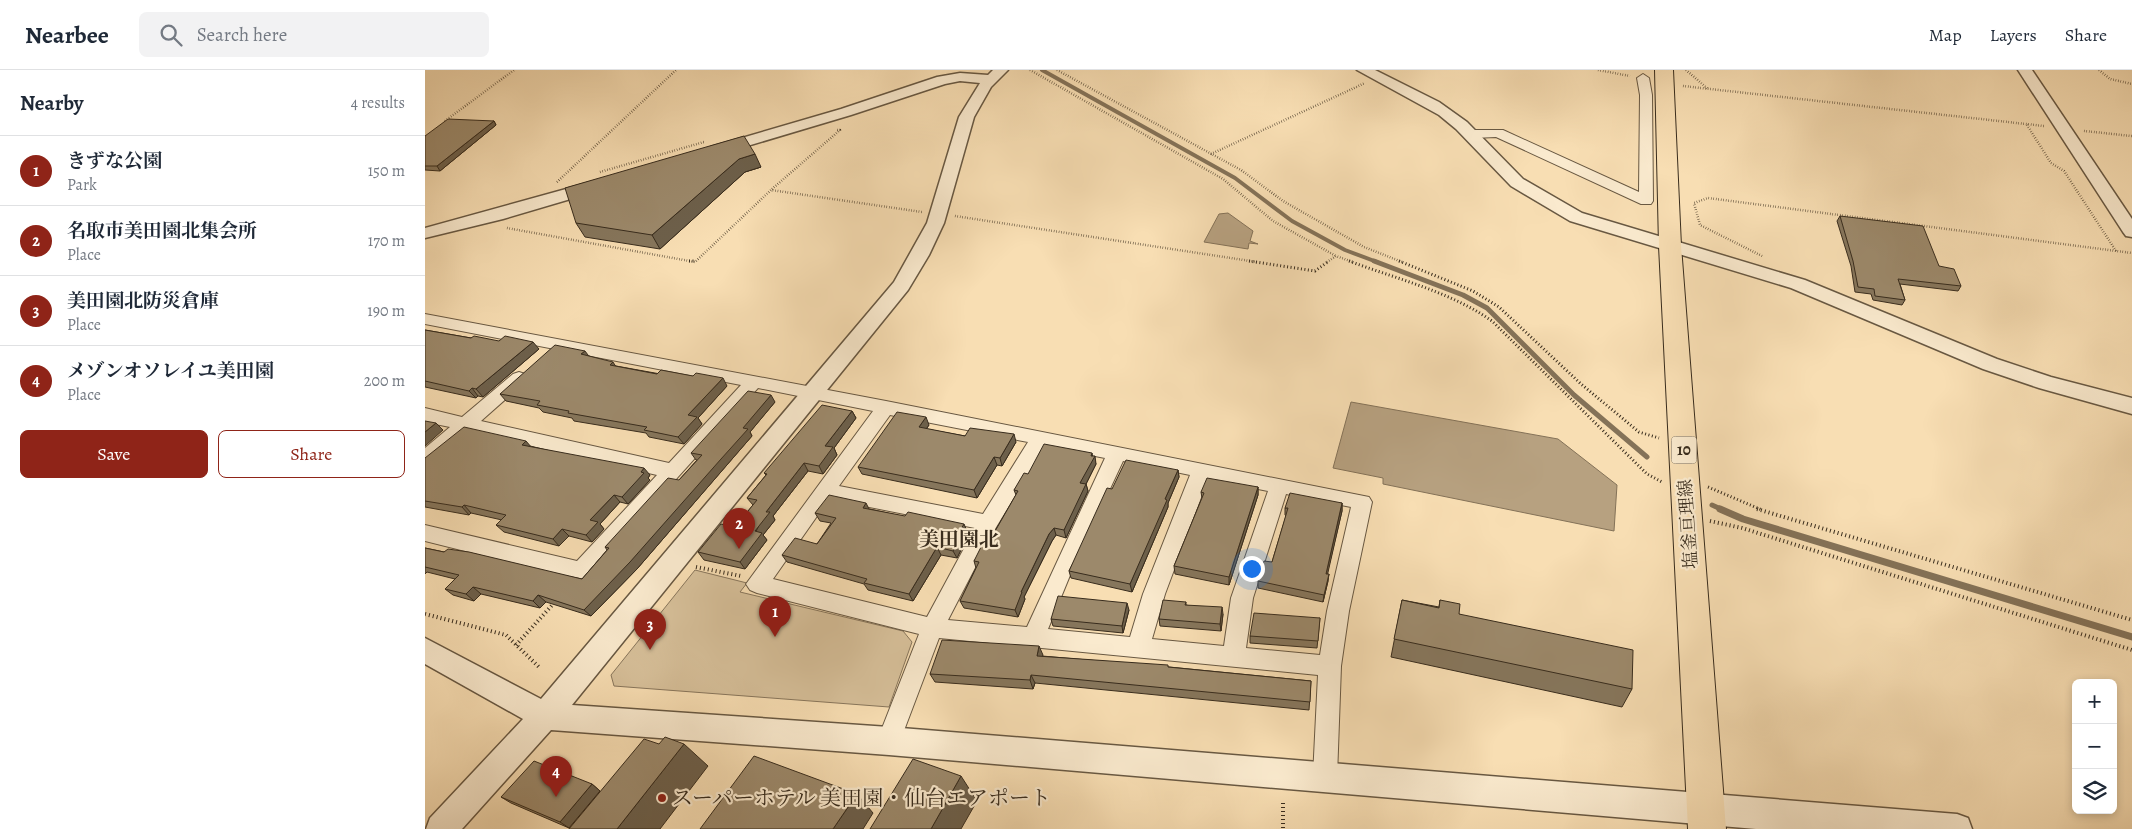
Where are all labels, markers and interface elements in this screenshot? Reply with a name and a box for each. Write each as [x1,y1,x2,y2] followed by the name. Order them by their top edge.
[139,12,489,57] search box
[25,19,109,51] text: Nearbee
[157,21,185,49] icon: search
[197,22,287,48] text: Search here
[1929,23,1962,47] text: Map
[1990,23,2037,47] text: Layers
[2065,23,2107,47] text: Share
[20,89,83,117] text: Nearby
[351,92,405,114] text: 4 results
[67,148,162,174] text: きずな公園
[33,160,39,182] text: 1
[368,160,405,182] text: 150 m
[67,174,97,196] text: Park
[67,218,257,244] text: 名取市美田園北集会所
[32,230,40,252] text: 2
[368,230,405,252] text: 170 m
[67,244,101,266] text: Place
[67,288,219,314] text: 美田園北防災倉庫
[33,300,39,322] text: 3
[367,300,405,322] text: 190 m
[67,314,101,336] text: Place
[67,358,274,384] text: メゾンオソレイユ美田園
[32,370,40,392] text: 4
[364,370,405,392] text: 200 m
[67,384,101,406] text: Place
[20,430,208,478] button: Save
[218,430,405,478] button: Share
[1671,436,1697,464] road number: 10
[1673,478,1703,570] street label: 塩釜亘理線
[723,508,755,549] pin: 2
[919,526,999,553] district label: 美田園北
[1239,556,1265,582] your location
[759,596,791,637] pin: 1
[634,609,666,650] pin: 3
[2072,679,2117,814] map controls
[2072,679,2117,724] button: +
[2072,724,2117,769] button: −
[540,756,572,797] pin: 4
[2072,769,2117,814] button: layers
[672,784,1051,812] place label: スーパーホテル 美田園・仙台エアポート
[656,792,668,804] marker: スーパーホテル 美田園・仙台エアポート

